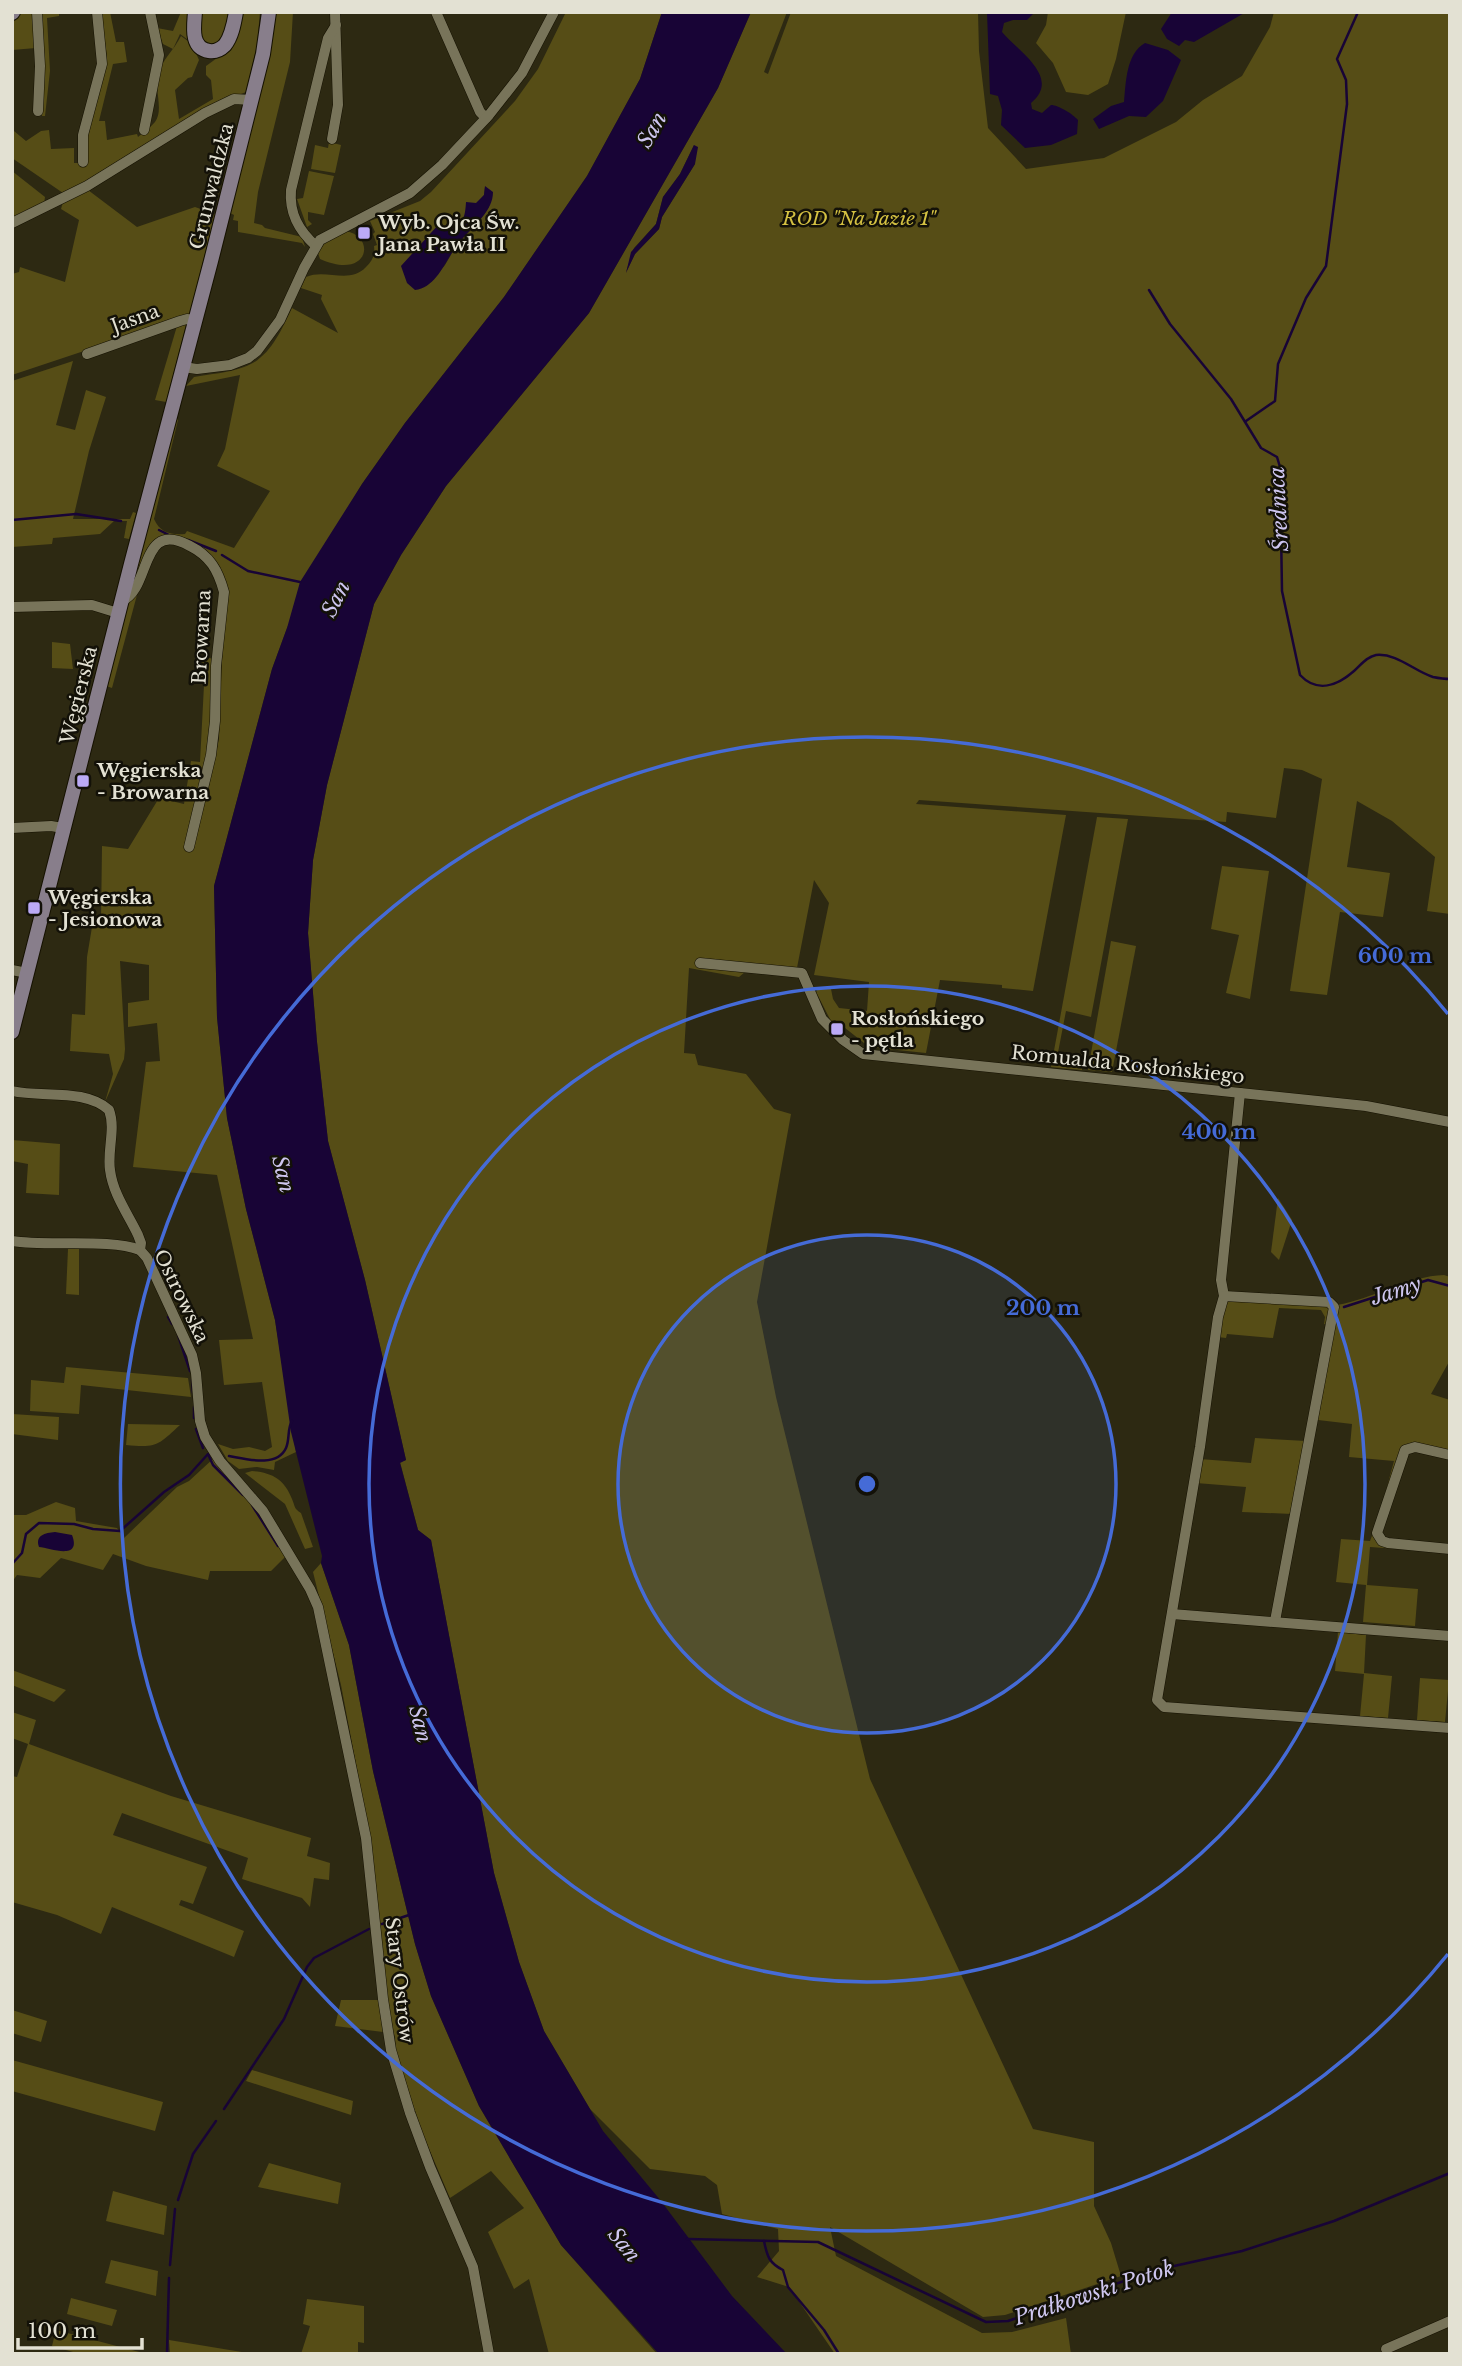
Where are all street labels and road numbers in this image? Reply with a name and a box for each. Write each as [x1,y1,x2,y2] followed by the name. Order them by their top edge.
[185,120,238,252] street label: Grunwaldzka
[105,299,163,339] street label: Jasna
[188,589,215,685] street label: Browarna
[55,643,102,748] street label: Węgierska
[1010,1041,1246,1088] street label: Romualda Rosłońskiego
[149,1246,214,1347] street label: Ostrowska
[380,1916,419,2044] street label: Stary Ostrów

